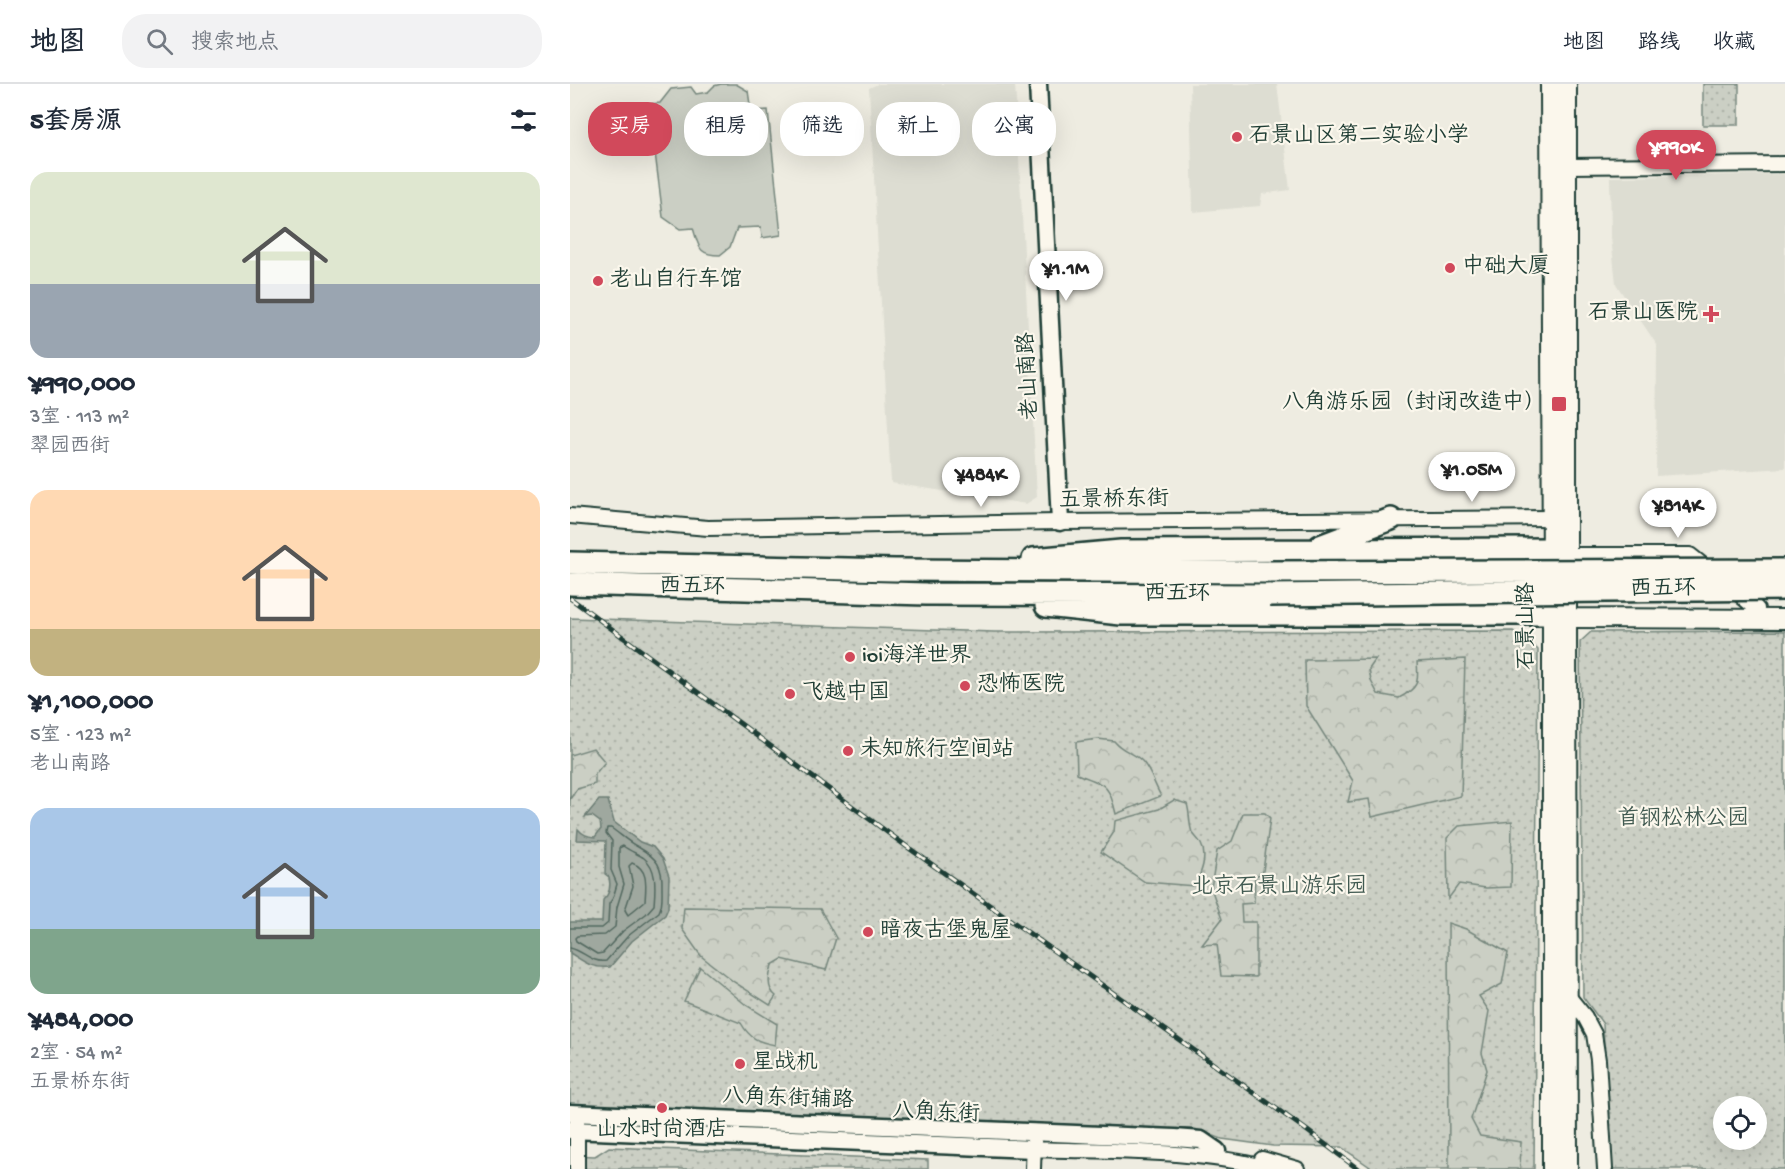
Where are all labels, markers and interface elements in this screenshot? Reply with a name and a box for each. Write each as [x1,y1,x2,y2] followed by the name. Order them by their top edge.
[122,14,542,68] search box
[143,25,176,58] icon: search
[30,28,86,61] text: 地图
[191,31,279,57] text: 搜索地点
[1563,32,1605,57] text: 地图
[1638,32,1680,57] text: 路线
[1713,32,1755,57] text: 收藏
[588,102,672,156] chip: 买房
[684,102,768,156] chip: 租房
[780,102,864,156] chip: 筛选
[876,102,960,156] chip: 新上
[972,102,1056,156] chip: 公寓
[507,104,540,137] icon: filters
[30,108,122,139] text: 5套房源
[1249,123,1469,150] place label: 石景山区第二实验小学
[1230,130,1244,144] marker: 石景山区第二实验小学
[1634,130,1718,181] pin: ¥990K
[1650,138,1702,161] text: ¥990K
[231,211,339,319] icon: home
[1024,251,1108,302] pin: ¥1.1M
[1462,253,1550,281] place label: 中础大厦
[1043,259,1089,282] text: ¥1.1M
[1443,261,1457,275] marker: 中础大厦
[610,266,742,294] place label: 老山自行车馆
[591,274,605,288] marker: 老山自行车馆
[1588,300,1698,327] place label: 石景山医院
[1702,305,1720,323] marker: 石景山医院
[1013,331,1045,421] street label: 老山南路
[30,370,135,401] text: ¥990,000
[1282,389,1546,417] place label: 八角游乐园（封闭改造中）
[1550,395,1568,413] marker: 八角游乐园（封闭改造中）
[30,407,130,430] text: 3室 · 113 m²
[30,436,110,459] text: 翠园西街
[1423,452,1521,503] pin: ¥1.05M
[939,457,1023,508] pin: ¥484K
[1442,460,1502,483] text: ¥1.05M
[956,465,1006,488] text: ¥484K
[1059,486,1169,515] street label: 五景桥东街
[1636,488,1720,539] pin: ¥814K
[1654,496,1702,519] text: ¥814K
[231,529,339,637] icon: home
[659,574,725,602] street label: 西五环
[1630,576,1696,604] street label: 西五环
[1144,582,1210,608] street label: 西五环
[1513,582,1541,670] street label: 石景山路
[862,643,971,670] place label: ioi海洋世界
[843,650,857,664] marker: ioi海洋世界
[977,671,1065,699] place label: 恐怖医院
[802,679,890,707] place label: 飞越中国
[958,679,972,693] marker: 恐怖医院
[783,687,797,701] marker: 飞越中国
[30,688,153,719] text: ¥1,100,000
[30,725,131,748] text: 5室 · 123 m²
[860,736,1014,764] place label: 未知旅行空间站
[841,744,855,758] marker: 未知旅行空间站
[30,754,110,777] text: 老山南路
[1617,805,1749,833] park label: 首钢松林公园
[231,847,339,955] icon: home
[1191,873,1367,901] park label: 北京石景山游乐园
[880,918,1012,945] place label: 暗夜古堡鬼屋
[861,925,875,939] marker: 暗夜古堡鬼屋
[30,1006,133,1037] text: ¥484,000
[30,1043,122,1066] text: 2室 · 54 m²
[752,1049,818,1077] place label: 星战机
[733,1057,747,1071] marker: 星战机
[30,1072,130,1095] text: 五景桥东街
[722,1083,854,1115] street label: 八角东街辅路
[1713,1096,1767,1150] map controls
[1713,1096,1767,1150] button: locate
[892,1097,981,1129] street label: 八角东街
[655,1101,669,1115] marker: 山水时尚酒店
[596,1117,728,1144] place label: 山水时尚酒店

